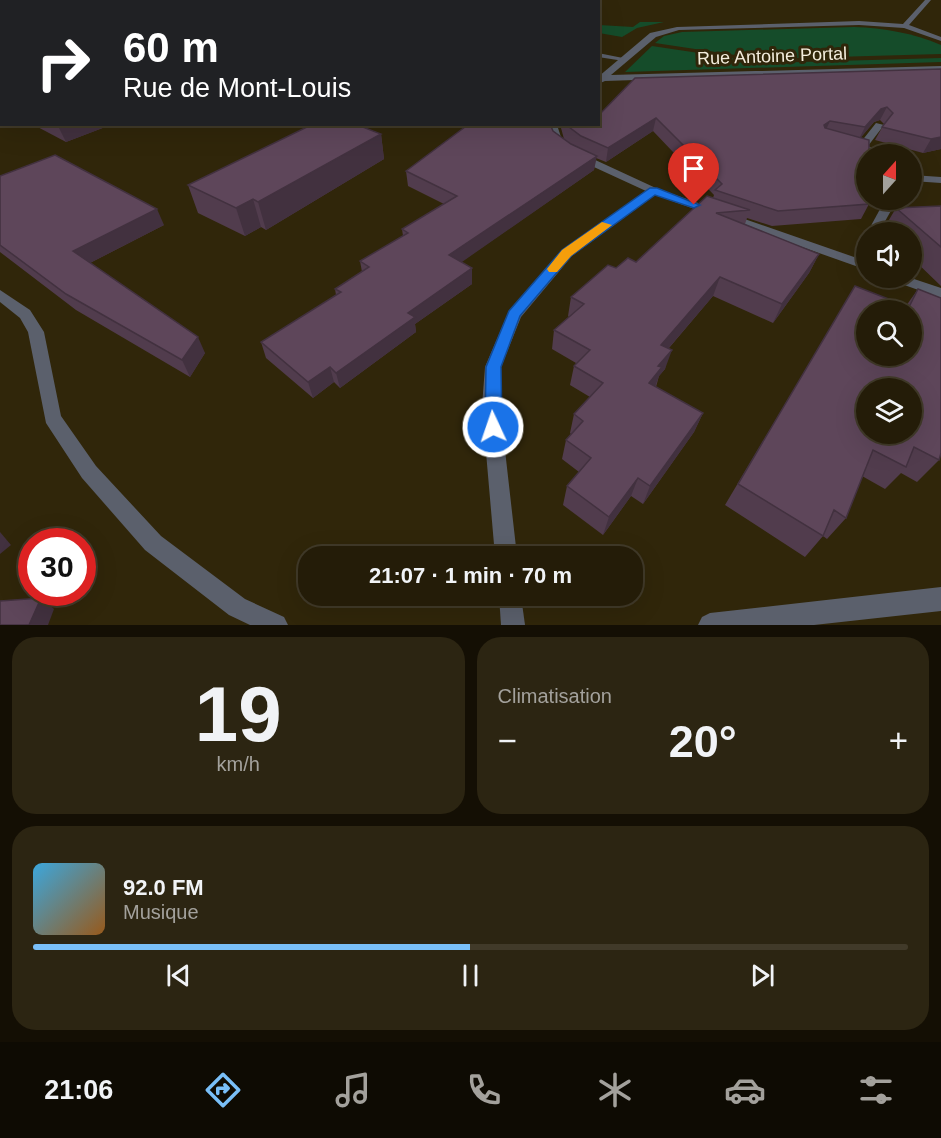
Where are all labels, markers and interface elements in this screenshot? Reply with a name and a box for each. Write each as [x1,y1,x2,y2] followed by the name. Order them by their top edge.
[24,24,102,102] icon: right
[123,24,219,71] text: 60 m
[697,43,847,69] street label: Rue Antoine Portal
[123,73,351,103] text: Rue de Mont-Louis
[668,143,719,205] pin
[856,144,922,210] north arrow
[856,144,922,444] map controls
[677,152,710,185] icon: arrive
[856,222,922,288] button: sound
[856,300,922,366] button: search
[856,378,922,444] button: layers
[461,395,525,459] position arrow
[18,528,96,606] speed limit sign: 30
[369,563,572,588] text: 21:07 · 1 min · 70 m
[195,670,282,758] text: 19
[498,685,612,707] text: Climatisation
[669,716,737,767] text: 20°
[498,722,517,759] text: −
[889,722,908,759] text: +
[217,753,260,775] text: km/h
[123,875,204,900] text: 92.0 FM
[123,901,199,923] text: Musique
[162,959,195,992] icon: previous
[454,959,487,992] icon: pause
[746,959,779,992] icon: next
[202,1069,244,1111] icon: directions
[332,1069,374,1111] icon: music
[463,1069,505,1111] icon: phone
[594,1069,636,1111] icon: climate
[724,1069,766,1111] icon: car
[855,1069,897,1111] icon: filters
[44,1075,113,1105] text: 21:06

